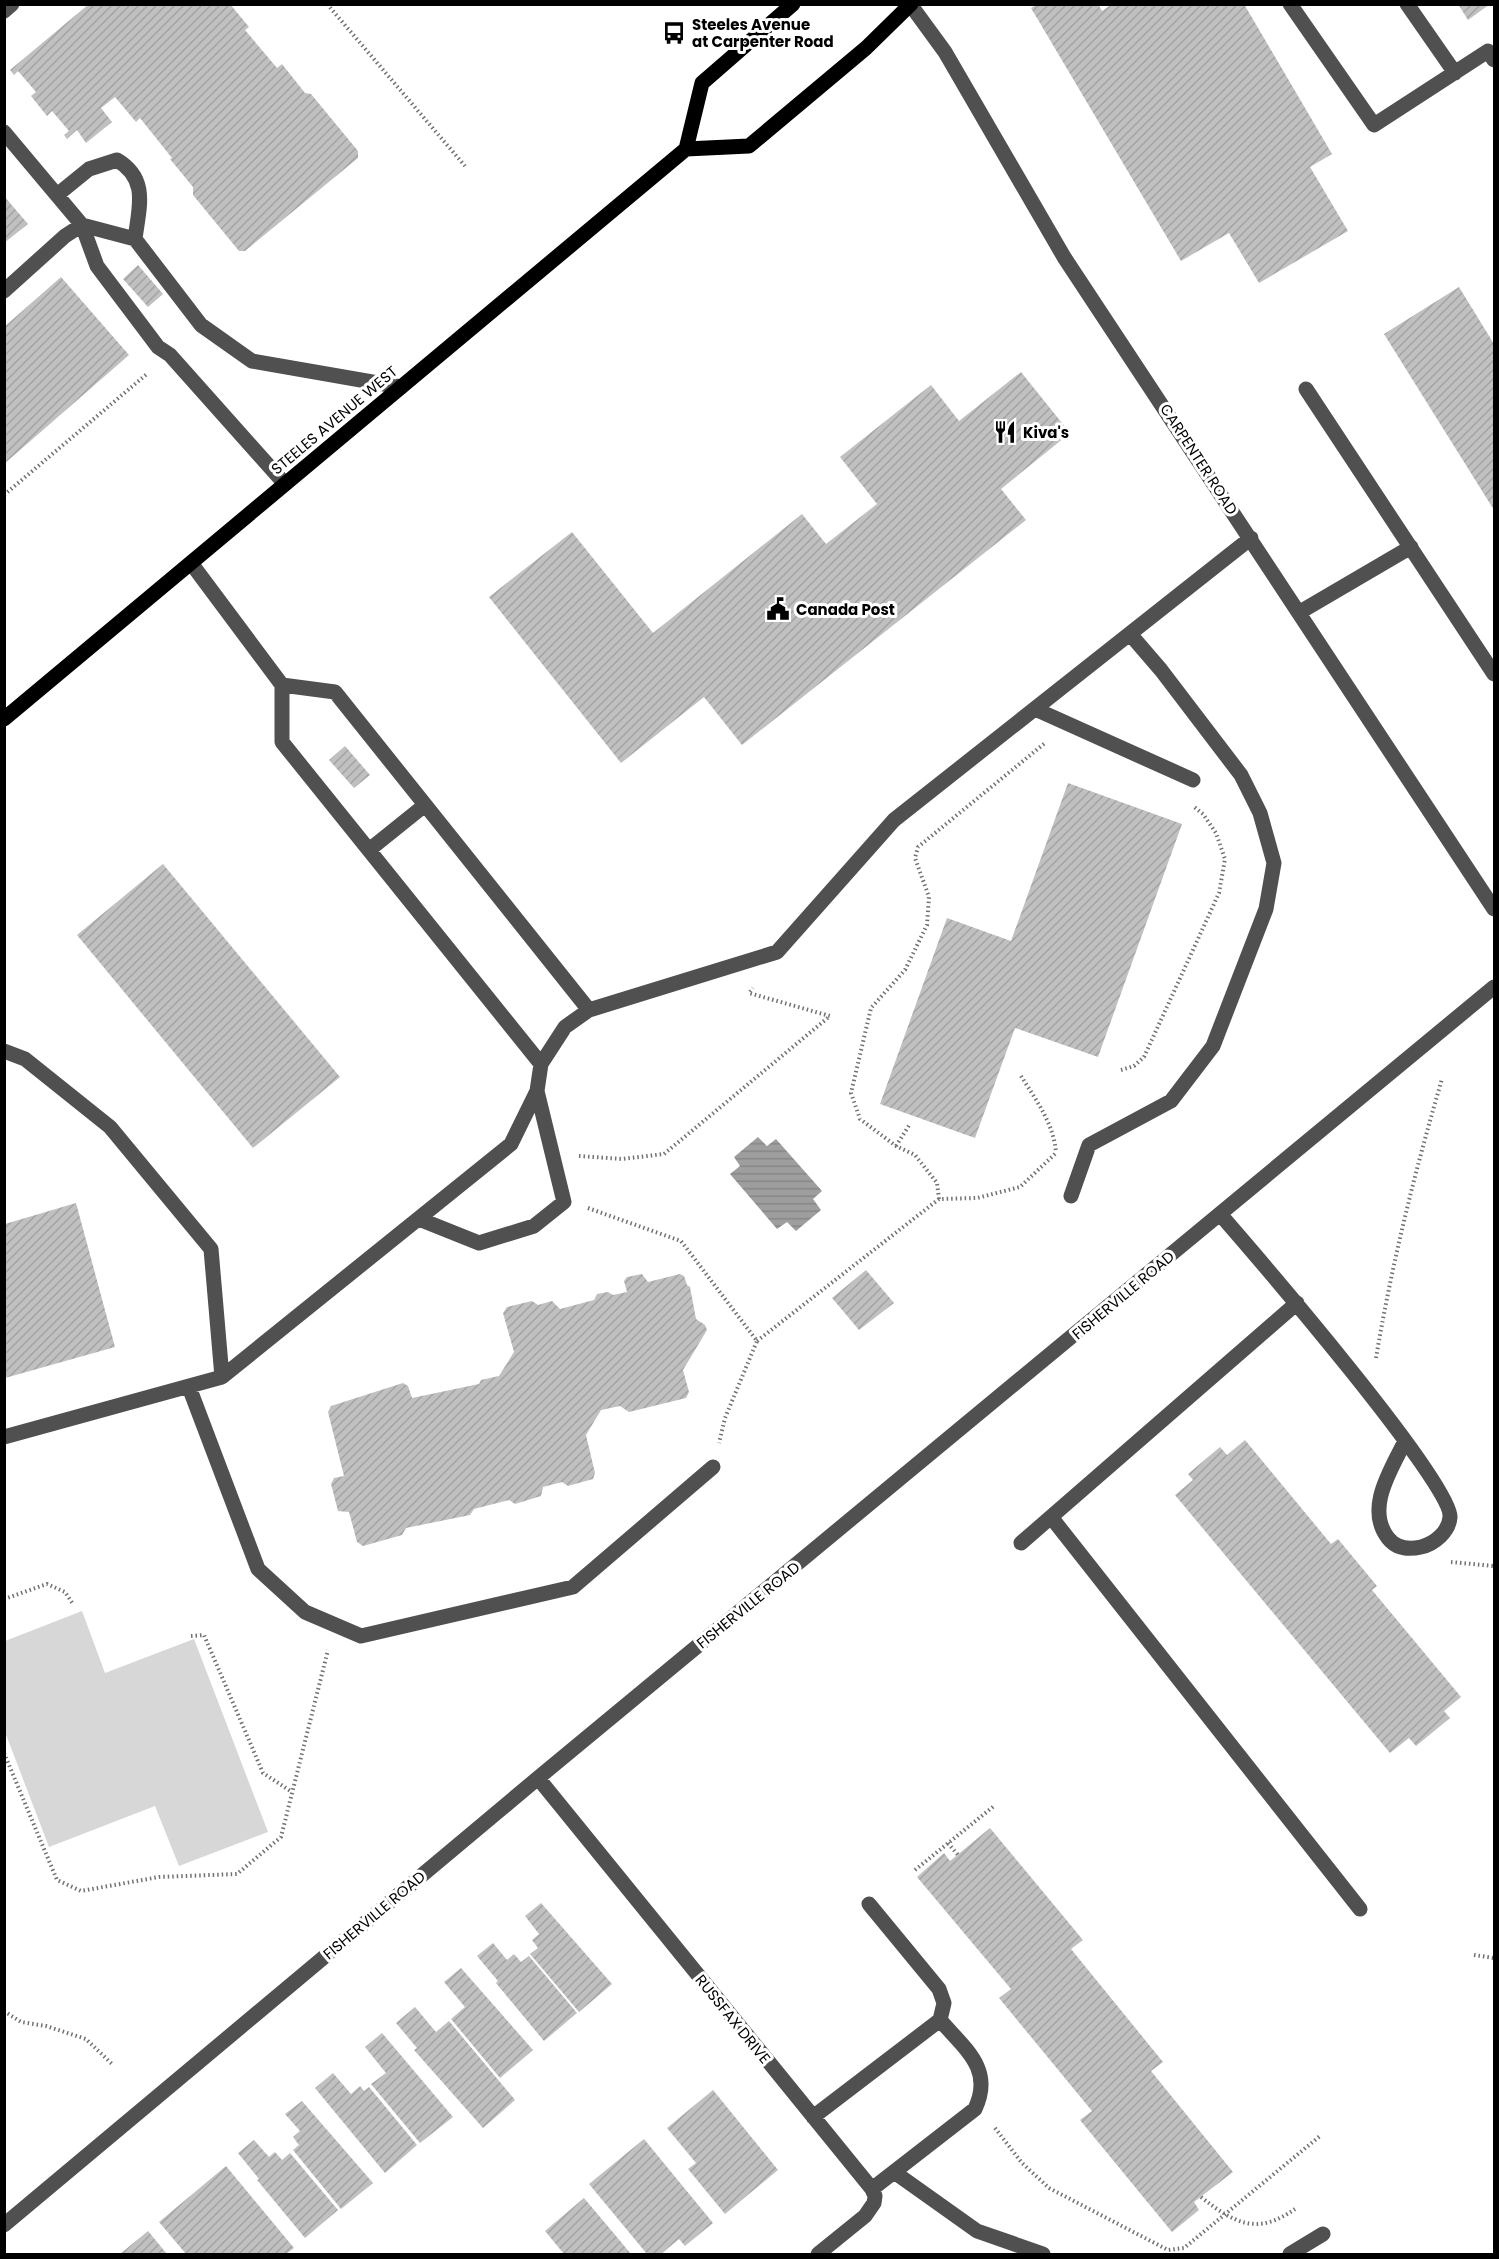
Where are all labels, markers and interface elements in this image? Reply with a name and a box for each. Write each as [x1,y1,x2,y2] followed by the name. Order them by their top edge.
[692,14,834,52] place label: Steeles Avenue at Carpenter Road
[661,20,687,46] bus stop icon: Steeles Avenue at Carpenter Road
[266,361,402,479] street label: STEELES AVENUE WEST
[1155,399,1243,519] street label: CARPENTER ROAD
[992,419,1018,445] restaurant icon: Kiva's
[1023,422,1069,443] place label: Kiva's
[765,596,791,622] public building icon: Canada Post
[796,599,895,620] place label: Canada Post
[1067,1246,1179,1344] street label: FISHERVILLE ROAD
[692,1557,804,1653] street label: FISHERVILLE ROAD
[318,1866,430,1964] street label: FISHERVILLE ROAD
[691,1970,775,2068] street label: RUSSFAX DRIVE

